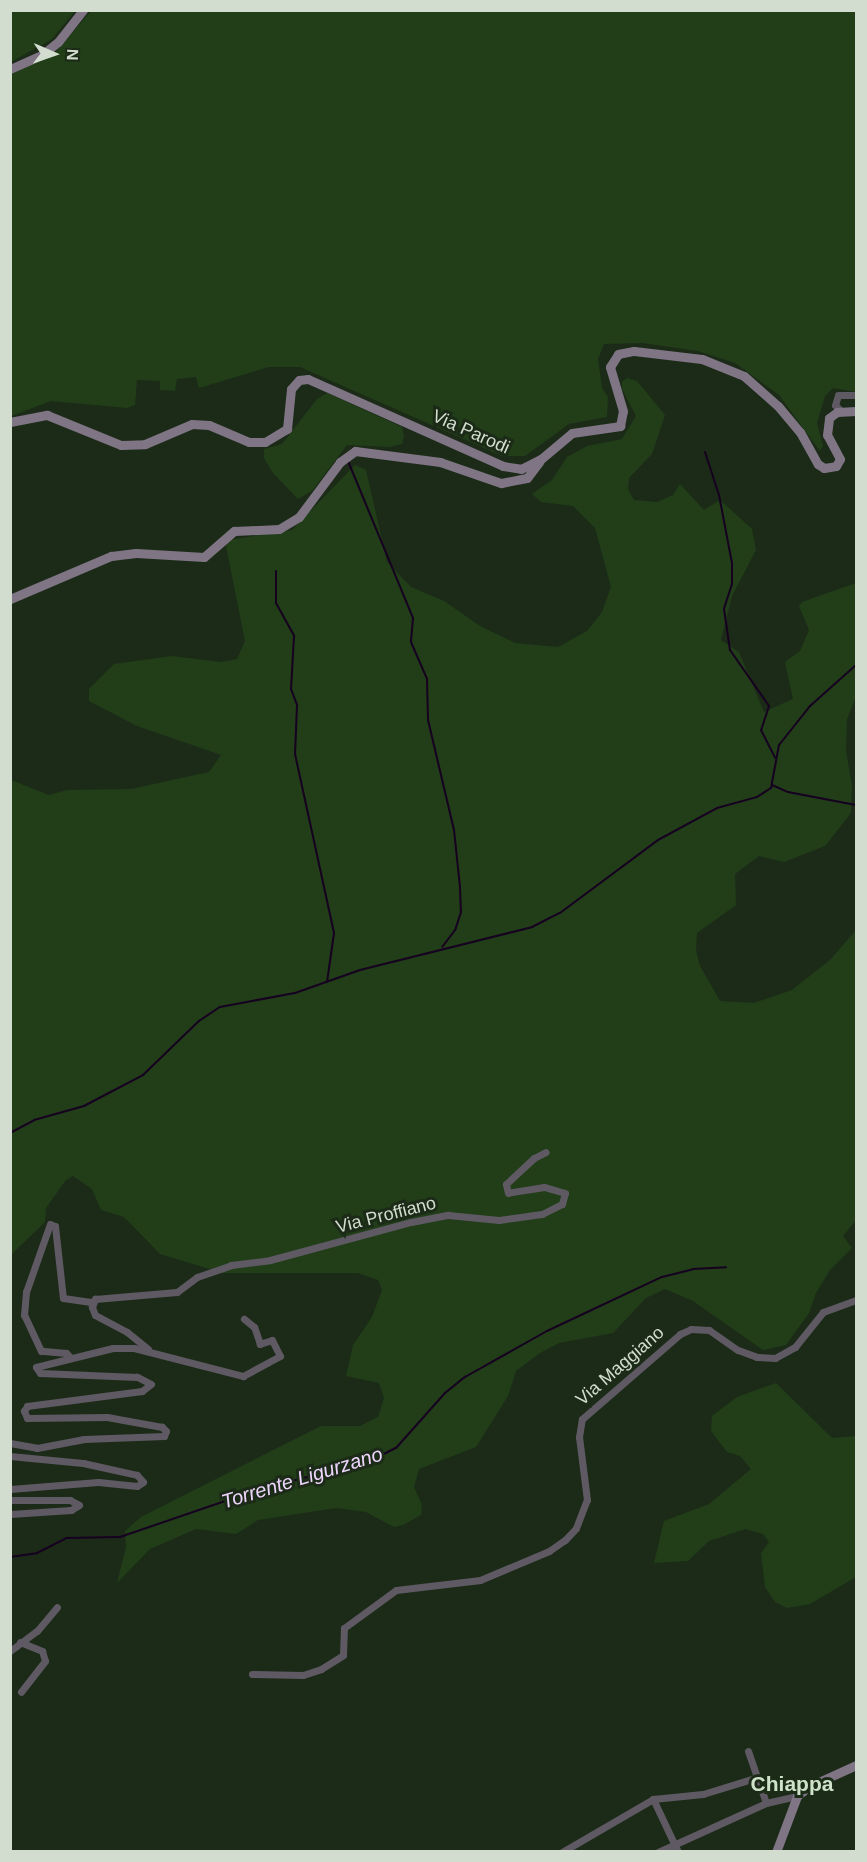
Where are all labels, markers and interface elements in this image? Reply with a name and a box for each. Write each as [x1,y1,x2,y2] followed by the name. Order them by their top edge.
[24,24,84,84] north arrow
[64,49,81,61] text: N
[429,405,513,459] street label: Via Parodi
[334,1192,438,1238] street label: Via Proffiano
[572,1322,668,1410] street label: Via Maggiano
[219,1442,385,1514] water label: Torrente Ligurzano
[751,1771,833,1797] district label: Chiappa

